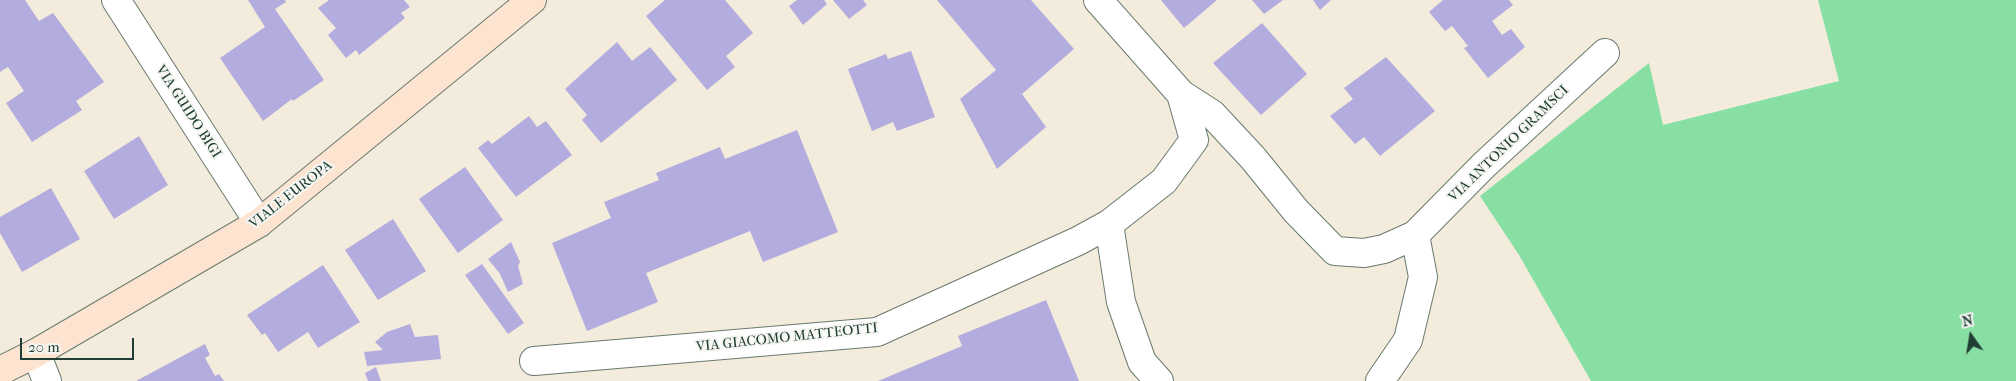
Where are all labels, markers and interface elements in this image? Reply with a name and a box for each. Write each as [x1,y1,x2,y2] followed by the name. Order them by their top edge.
[152,62,224,162] street label: VIA GUIDO BIGI
[1445,82,1573,206] street label: VIA ANTONIO GRAMSCI
[246,157,336,233] street label: VIALE EUROPA
[1946,311,1996,361] north arrow
[1960,311,1975,330] text: N
[695,320,879,356] street label: VIA GIACOMO MATTEOTTI
[22,328,136,360] scale bar
[28,338,60,356] text: 20 m

